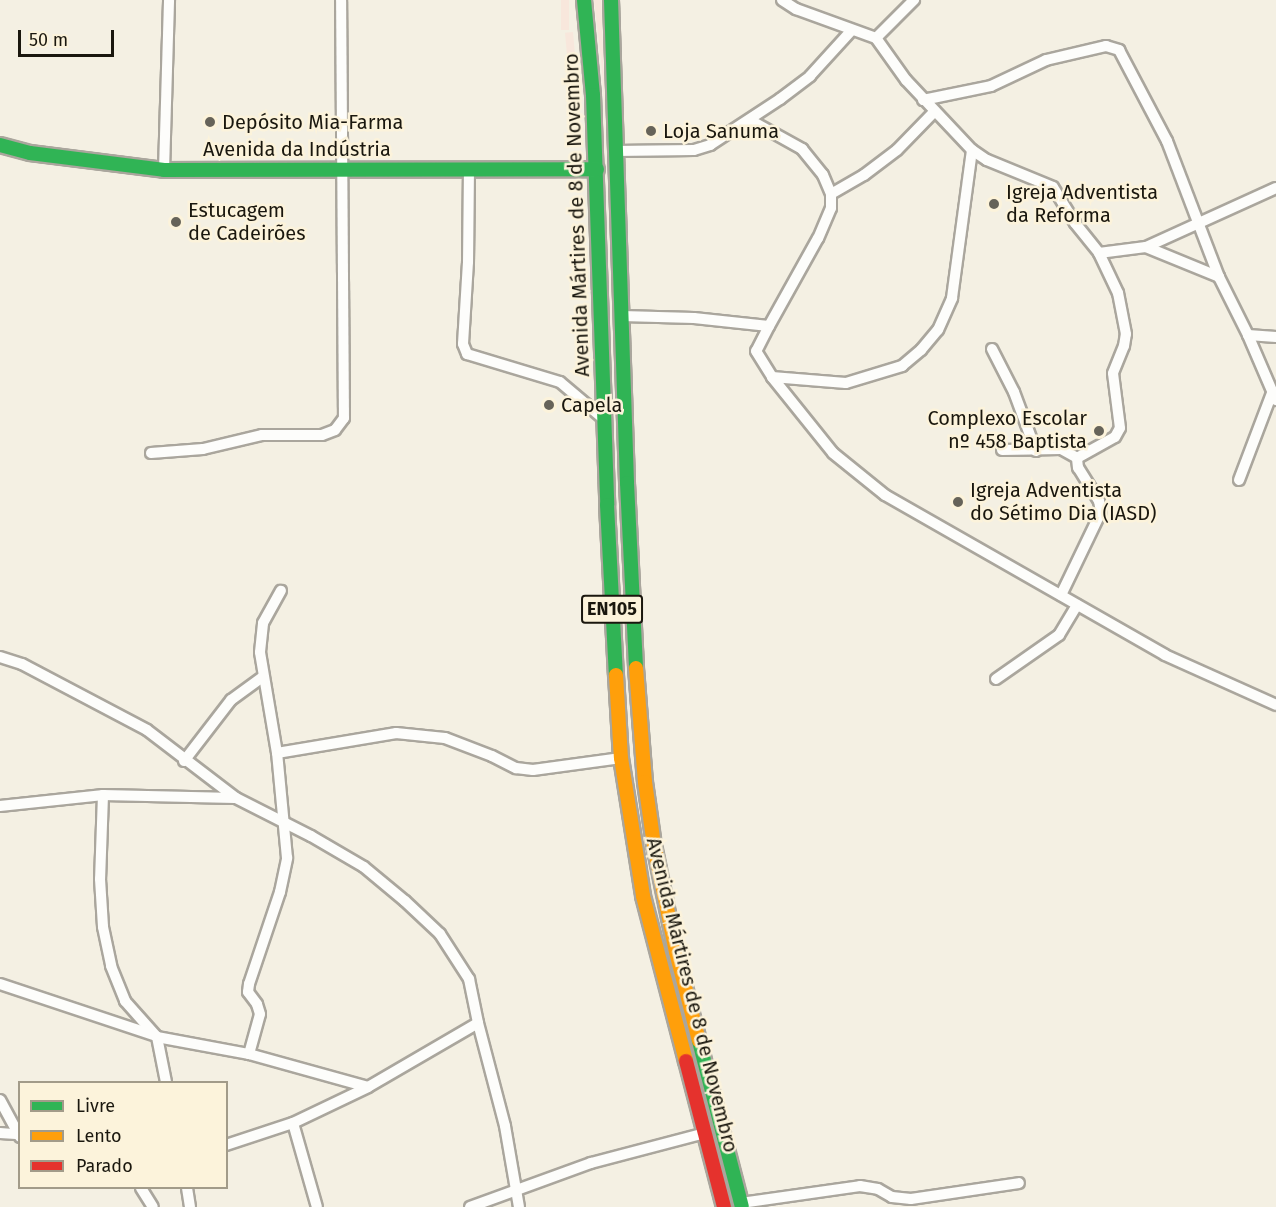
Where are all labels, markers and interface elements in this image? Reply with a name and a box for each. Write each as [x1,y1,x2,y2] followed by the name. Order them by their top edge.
[21,18,117,56] scale bar
[29,29,68,51] text: 50 m
[559,53,595,377] street label: Avenida Mártires de 8 de Novembro
[222,110,403,134] place label: Depósito Mia-Farma
[203,115,217,129] marker: Depósito Mia-Farma
[663,119,779,143] place label: Loja Sanuma
[644,124,658,138] marker: Loja Sanuma
[203,137,391,161] street label: Avenida da Indústria
[1006,180,1158,227] place label: Igreja Adventista da Reforma
[987,197,1001,211] marker: Igreja Adventista da Reforma
[188,198,306,245] place label: Estucagem de Cadeirões
[169,215,183,229] marker: Estucagem de Cadeirões
[561,393,622,417] place label: Capela
[542,398,556,412] marker: Capela
[927,407,1087,454] place label: Complexo Escolar nº 458 Baptista
[1092,424,1106,438] marker: Complexo Escolar nº 458 Baptista
[970,478,1157,525] place label: Igreja Adventista do Sétimo Dia (IASD)
[951,495,965,509] marker: Igreja Adventista do Sétimo Dia (IASD)
[580,594,644,624] road number: EN105
[641,835,743,1155] street label: Avenida Mártires de 8 de Novembro
[18,1081,228,1189] legend
[76,1095,115,1117] text: Livre
[76,1125,122,1147] text: Lento
[76,1155,133,1177] text: Parado

